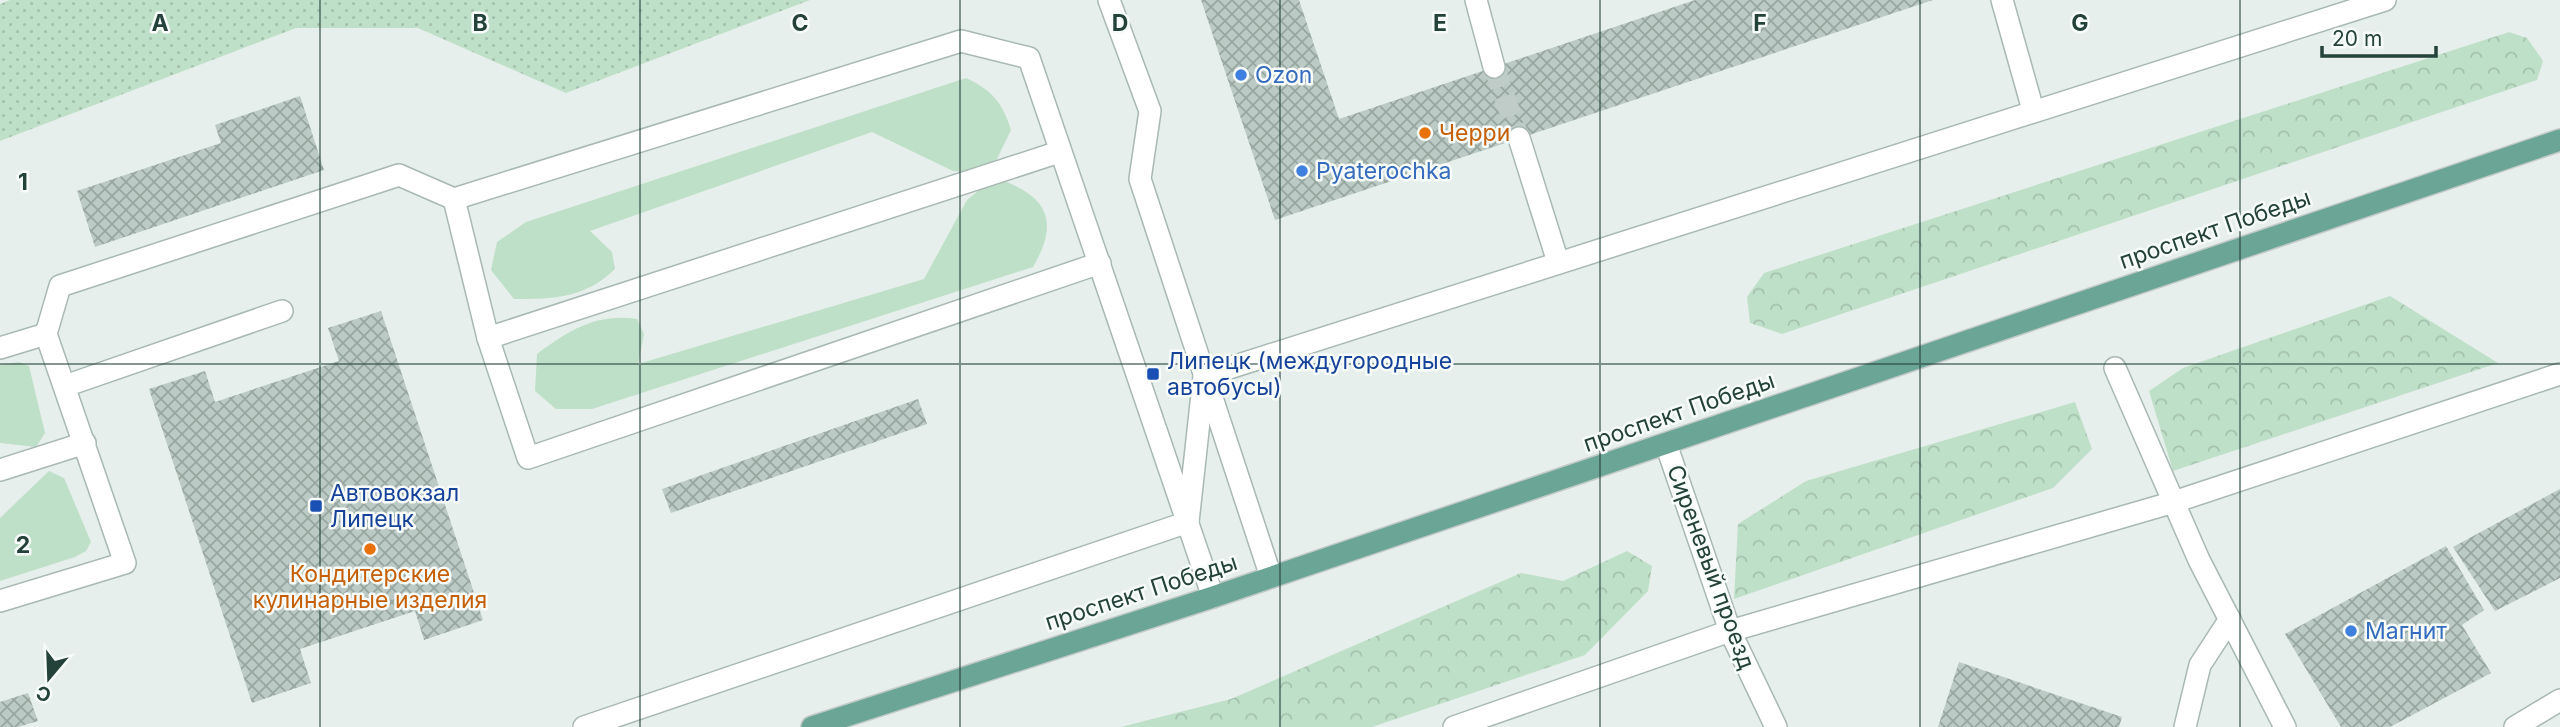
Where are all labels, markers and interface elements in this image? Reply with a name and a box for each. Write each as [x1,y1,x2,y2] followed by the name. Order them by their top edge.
[151,9,169,37] text: A
[472,9,488,37] text: B
[791,9,809,37] text: C
[1112,9,1128,37] text: D
[1433,9,1447,37] text: E
[1753,9,1767,37] text: F
[2071,9,2089,37] text: G
[2322,14,2436,58] scale bar
[2332,26,2382,51] text: 20 m
[1255,61,1312,89] place label: Ozon
[1233,67,1249,83] marker: Ozon
[1439,119,1510,147] place label: Черри
[1417,125,1433,141] marker: Черри
[1316,157,1451,185] place label: Pyaterochka
[1294,163,1310,179] marker: Pyaterochka
[18,168,28,196] text: 1
[2116,183,2314,275] street label: проспект Победы
[1167,347,1452,401] place label: Липецк (междугородные автобусы)
[1145,366,1161,382] marker: Липецк (междугородные автобусы)
[1580,366,1778,458] street label: проспект Победы
[1661,461,1761,673] street label: Сиреневый проезд
[330,479,459,533] place label: Автовокзал Липецк
[308,498,324,514] marker: Автовокзал Липецк
[16,531,30,559] text: 2
[362,541,378,557] marker: Кондитерские кулинарные изделия
[1041,548,1241,636] street label: проспект Победы
[253,560,487,614] place label: Кондитерские кулинарные изделия
[2365,617,2447,645] place label: Магнит
[2343,623,2359,639] marker: Магнит
[14,643,84,713] north arrow
[33,680,54,707] text: С

